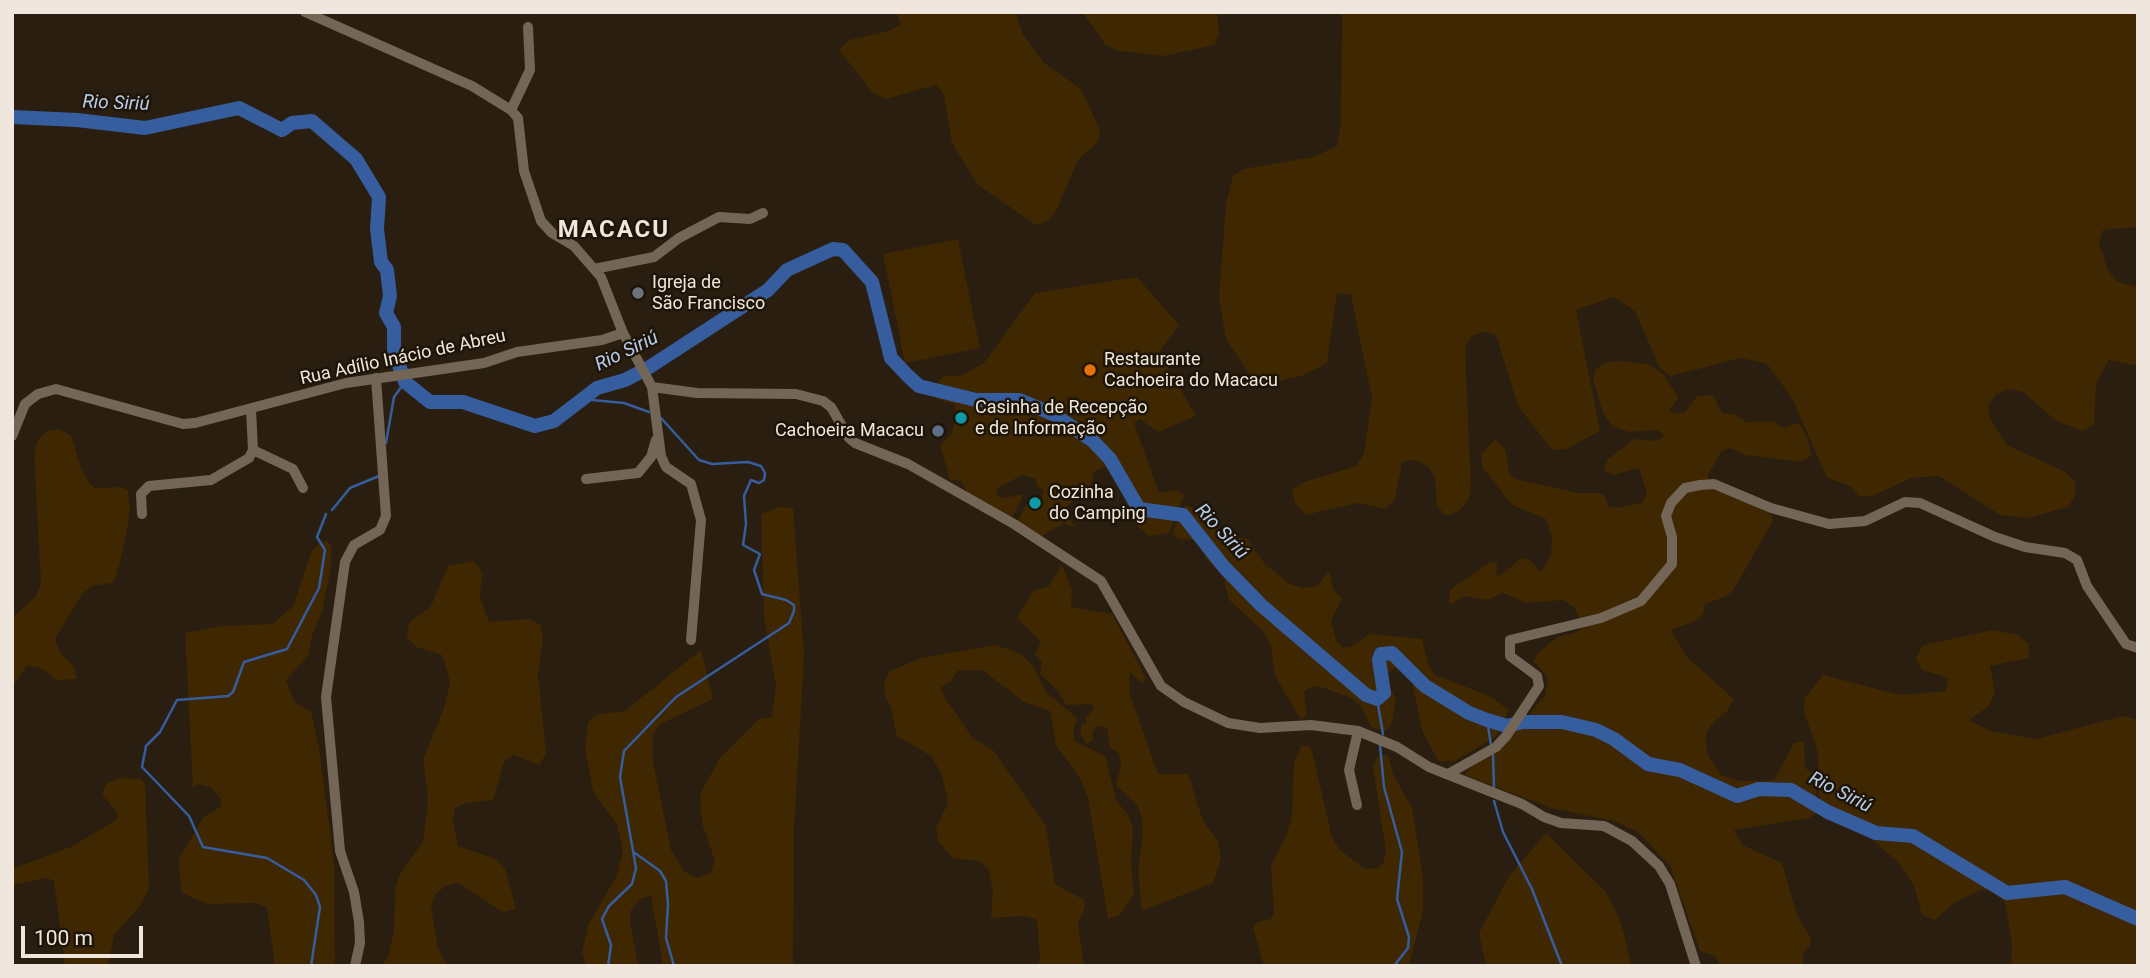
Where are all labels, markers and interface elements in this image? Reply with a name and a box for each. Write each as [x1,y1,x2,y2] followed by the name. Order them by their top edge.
[82,91,150,117] water label: Rio Siriú
[559,217,669,245] district label: MACACU
[652,272,765,314] place label: Igreja de São Francisco
[630,285,646,301] marker: Igreja de São Francisco
[298,326,508,390] street label: Rua Adílio Inácio de Abreu
[592,327,662,377] water label: Rio Siriú
[1104,349,1278,392] place label: Restaurante Cachoeira do Macacu
[1082,362,1098,378] marker: Restaurante Cachoeira do Macacu
[975,397,1148,440] place label: Casinha de Recepção e de Informação
[953,410,969,426] marker: Casinha de Recepção e de Informação
[775,420,924,442] place label: Cachoeira Macacu
[930,423,946,439] marker: Cachoeira Macacu
[1049,482,1146,524] place label: Cozinha do Camping
[1027,495,1043,511] marker: Cozinha do Camping
[1190,500,1252,564] water label: Rio Siriú
[1805,768,1875,818] water label: Rio Siriú
[24,912,147,956] scale bar
[34,926,93,950] text: 100 m

